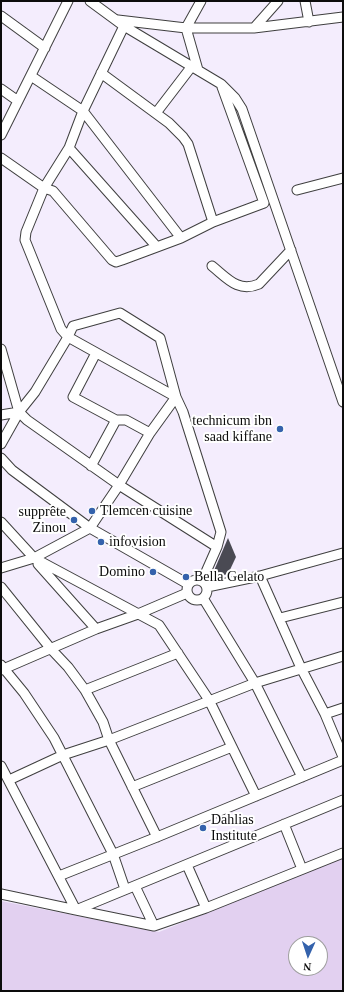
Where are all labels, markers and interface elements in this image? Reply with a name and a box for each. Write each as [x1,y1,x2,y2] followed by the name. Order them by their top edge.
[192,413,272,446] place label: technicum ibn saad kiffane
[275,424,285,434] marker: technicum ibn saad kiffane
[100,503,192,519] place label: Tlemcen cuisine
[19,504,66,536] place label: supprête Zinou
[87,506,97,516] marker: Tlemcen cuisine
[69,515,79,525] marker: supprête Zinou
[109,534,166,550] place label: infovision
[96,537,106,547] marker: infovision
[99,564,145,580] place label: Domino
[148,567,158,577] marker: Domino
[194,569,264,585] place label: Bella Gelato
[181,572,191,582] marker: Bella Gelato
[211,812,257,844] place label: Dahlias Institute
[198,823,208,833] marker: Dahlias Institute
[288,936,328,976] north arrow
[303,961,312,973] text: N

